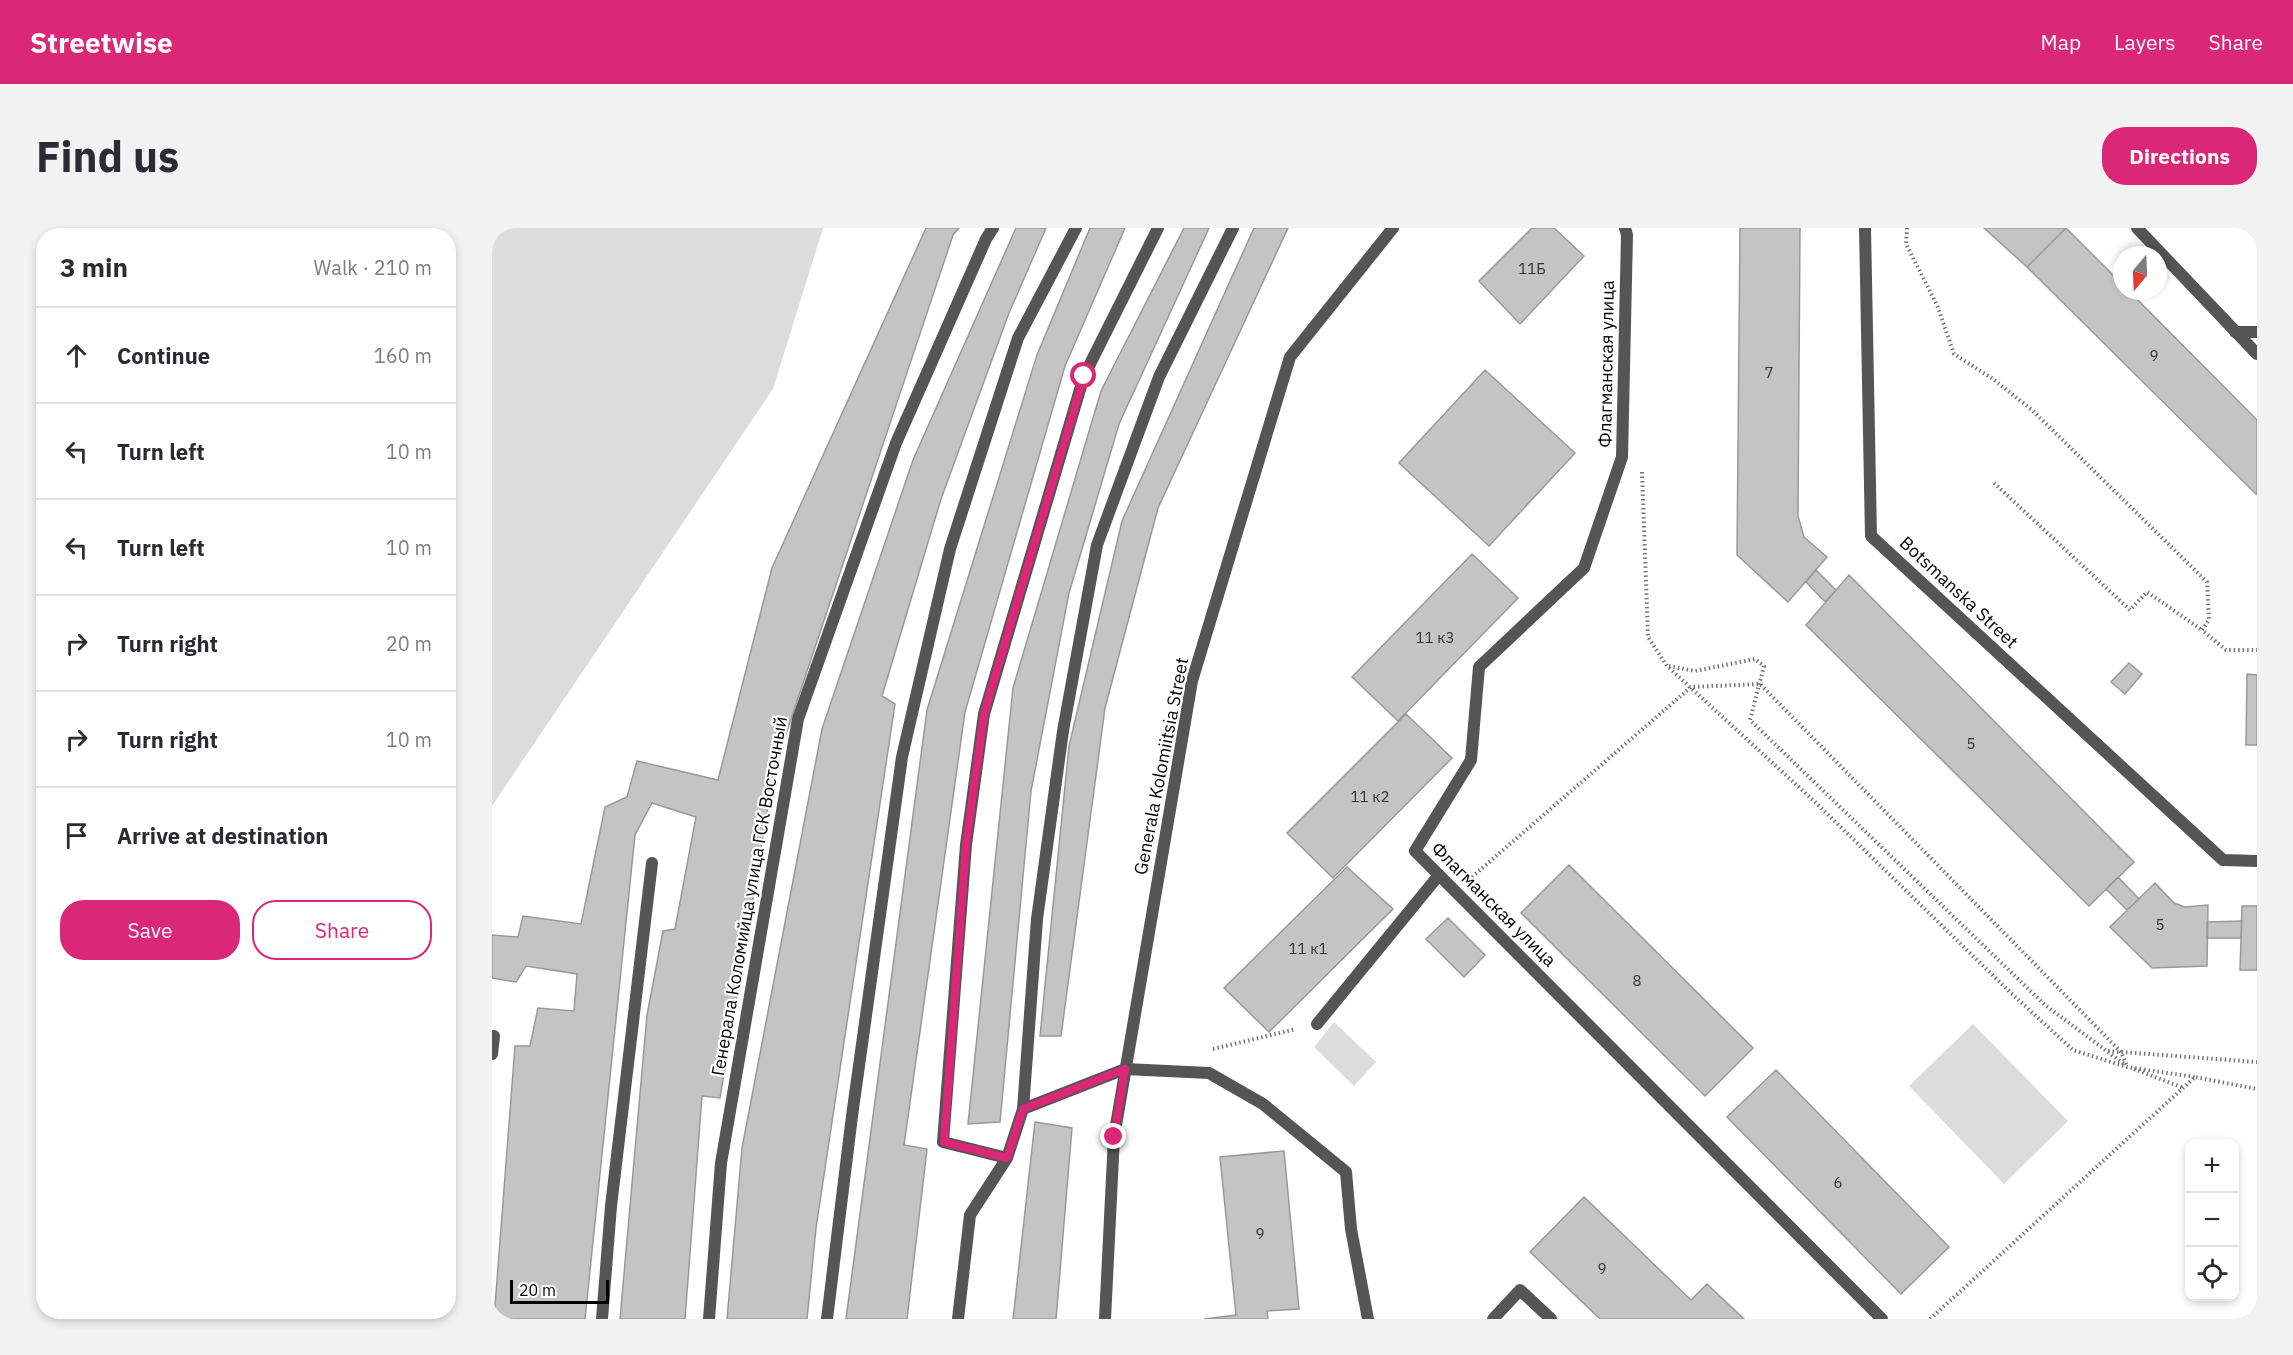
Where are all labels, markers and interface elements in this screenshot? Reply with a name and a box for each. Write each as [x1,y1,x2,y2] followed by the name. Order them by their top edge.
[30,24,173,61] text: Streetwise
[2041,28,2081,56] text: Map
[2114,28,2176,56] text: Layers
[2209,28,2263,56] text: Share
[2102,127,2257,185] button: Directions
[36,129,179,184] text: Find us
[2113,246,2167,300] north arrow
[60,250,128,284] text: 3 min
[314,254,432,281] text: Walk · 210 m
[1518,259,1546,278] house number: 11Б
[1593,280,1619,448] street label: Флагманская улица
[60,339,93,372] icon: ahead
[117,341,210,370] text: Continue
[374,342,432,369] text: 160 m
[2149,346,2159,365] house number: 9
[1070,362,1096,388] route start
[1764,363,1774,382] house number: 7
[60,435,93,468] icon: left
[117,437,205,466] text: Turn left
[386,438,432,465] text: 10 m
[60,531,93,564] icon: left
[1895,531,2023,653] street label: Botsmanska Street
[117,533,205,562] text: Turn left
[386,534,432,561] text: 10 m
[60,627,93,660] icon: right
[1416,628,1454,647] house number: 11 к3
[117,629,218,658] text: Turn right
[386,630,432,657] text: 20 m
[1129,655,1193,877] street label: Generala Kolomiitsia Street
[706,714,792,1078] street label: Генерала Коломийца улица ГСК Восточный
[60,723,93,756] icon: right
[117,725,218,754] text: Turn right
[386,726,432,753] text: 10 m
[1966,734,1976,753] house number: 5
[1351,787,1389,806] house number: 11 к2
[60,819,93,852] icon: arrive
[117,821,328,850] text: Arrive at destination
[1427,837,1562,972] street label: Флагманская улица
[60,900,240,960] button: Save
[252,900,432,960] button: Share
[2155,915,2165,934] house number: 5
[1289,939,1327,958] house number: 11 к1
[1632,971,1642,990] house number: 8
[1100,1123,1126,1149] route end
[2185,1139,2239,1301] map controls
[2185,1139,2239,1193] button: +
[1833,1173,1843,1192] house number: 6
[2185,1193,2239,1247] button: −
[1255,1224,1265,1243] house number: 9
[2185,1247,2239,1301] button: locate
[1597,1259,1607,1278] house number: 9
[510,1277,609,1304] scale bar
[519,1280,556,1300] text: 20 m

